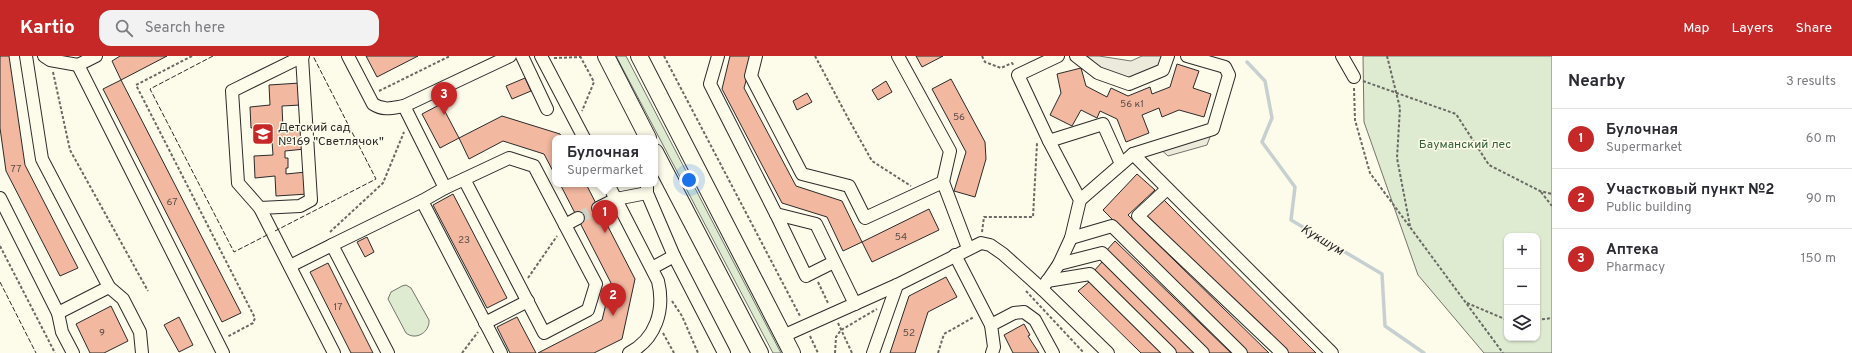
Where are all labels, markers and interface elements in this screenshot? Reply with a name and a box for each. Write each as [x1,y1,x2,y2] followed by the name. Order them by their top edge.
[99,10,379,46] search box
[20,16,75,40] text: Kartio
[113,17,135,39] icon: search
[145,19,225,38] text: Search here
[1683,20,1709,37] text: Map
[1731,20,1773,37] text: Layers
[1795,20,1832,37] text: Share
[1568,71,1625,93] text: Nearby
[1786,74,1836,90] text: 3 results
[431,82,457,115] pin: 3
[1120,98,1144,111] house number: 56 к1
[953,111,965,124] house number: 56
[278,120,384,150] place label: Детский сад №169 "Светлячок"
[250,121,276,147] school or university icon: Детский сад №169 "Светлячок"
[1606,121,1678,140] text: Булочная
[1578,131,1584,147] text: 1
[1806,131,1836,147] text: 60 m
[552,135,658,187] popup
[1419,137,1511,153] park label: Бауманский лес
[1606,140,1682,156] text: Supermarket
[567,144,639,163] text: Булочная
[11,163,21,176] house number: 77
[567,163,643,179] text: Supermarket
[679,170,699,190] your location
[1606,181,1774,200] text: Участковый пункт №2
[1577,191,1585,207] text: 2
[1806,191,1836,207] text: 90 m
[167,196,178,209] house number: 67
[592,200,618,233] pin: 1
[1606,200,1692,216] text: Public building
[1298,222,1347,260] water label: Кукшум
[895,231,907,244] house number: 54
[1504,233,1540,341] map controls
[1504,233,1540,269] button: +
[458,234,470,247] house number: 23
[1606,241,1659,260] text: Аптека
[1577,251,1585,267] text: 3
[1801,251,1836,267] text: 150 m
[1606,260,1665,276] text: Pharmacy
[1504,269,1540,305] button: −
[600,283,626,316] pin: 2
[334,301,342,314] house number: 17
[1504,305,1540,341] button: layers
[99,327,105,340] house number: 9
[903,327,915,340] house number: 52

